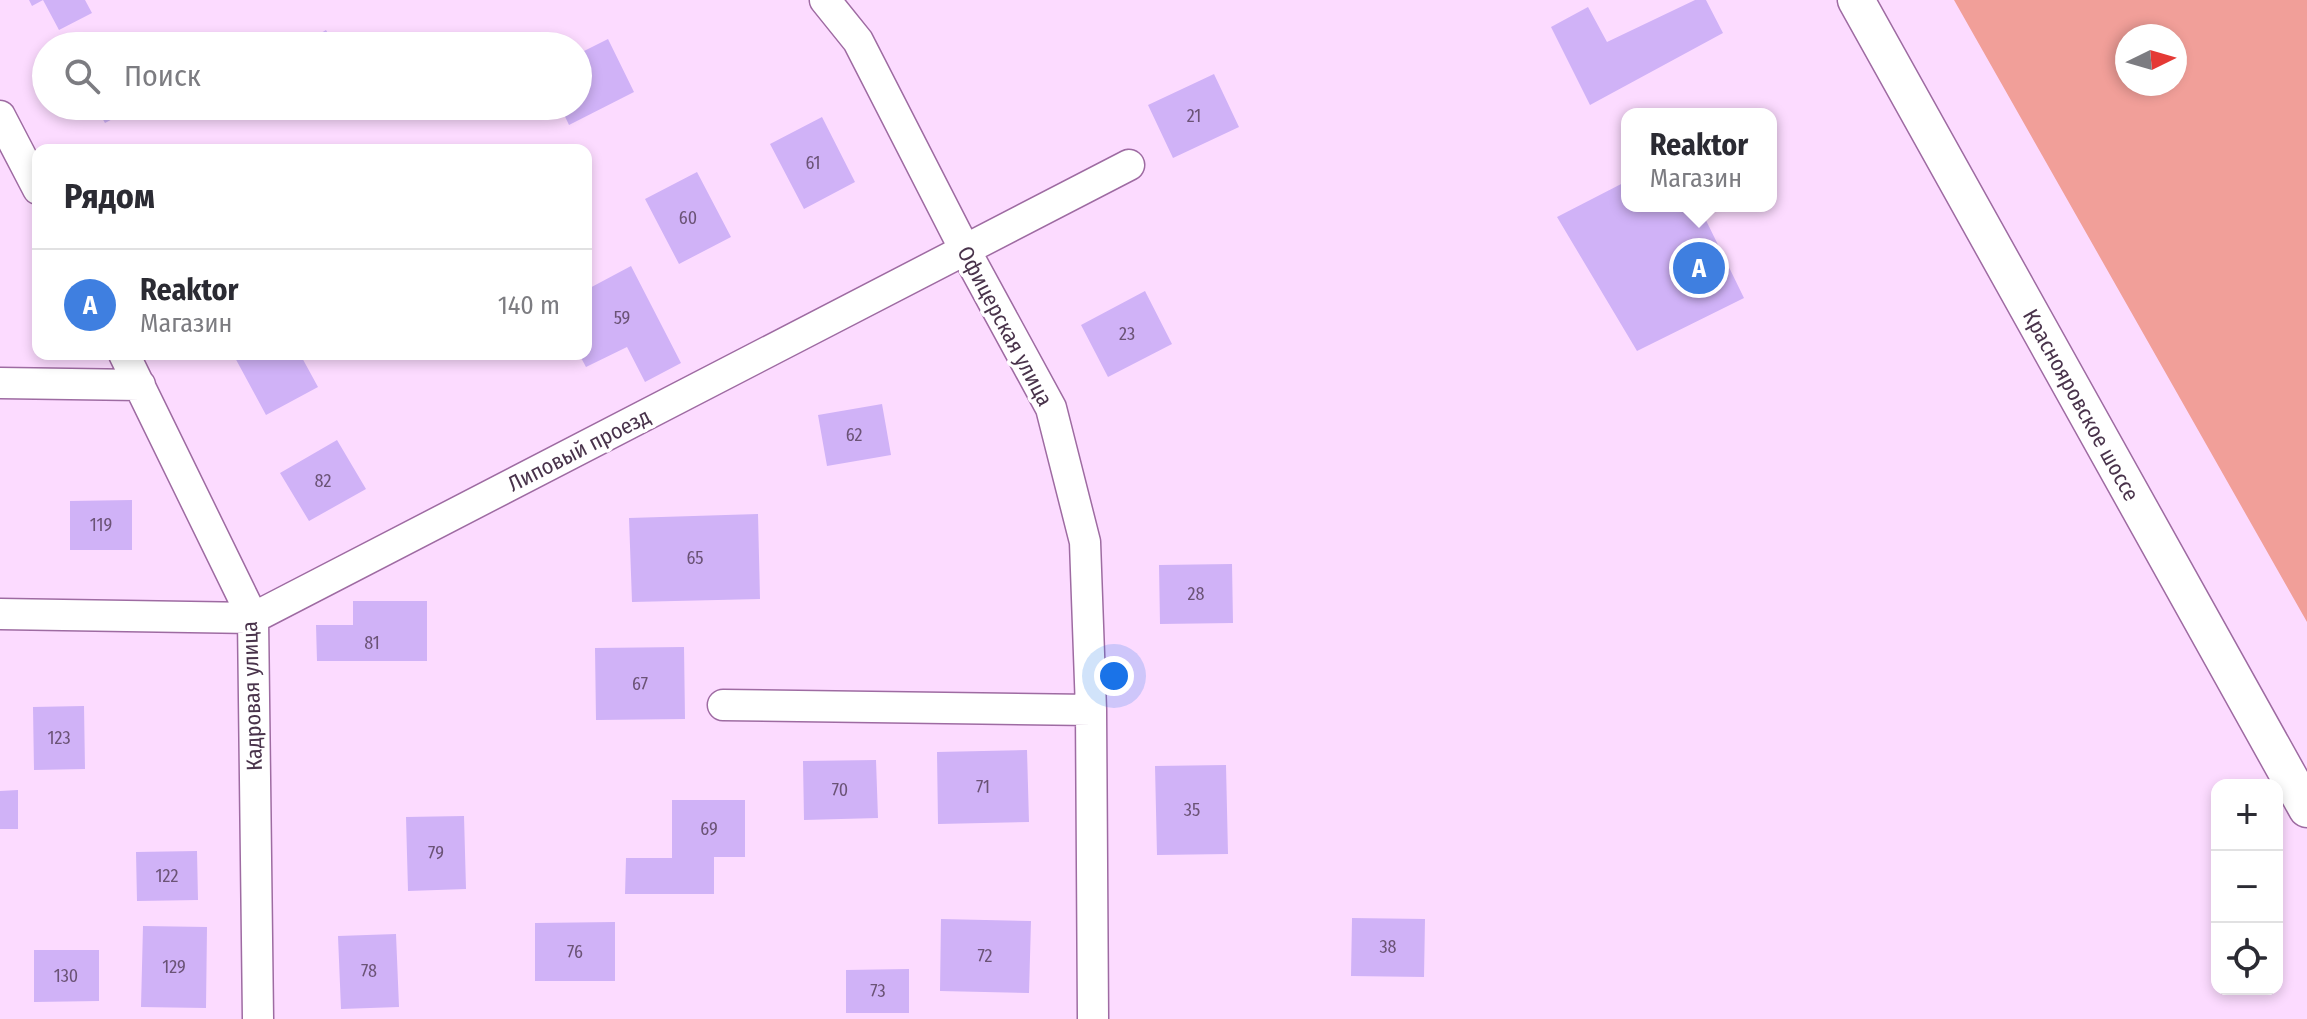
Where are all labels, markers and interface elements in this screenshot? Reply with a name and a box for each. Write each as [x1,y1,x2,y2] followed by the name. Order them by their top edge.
[2115,24,2187,96] north arrow
[32,32,592,120] search box
[60,54,104,98] icon: search
[124,58,201,94] text: Поиск
[1187,105,1201,127] house number: 21
[1621,108,1777,212] popup
[1650,127,1748,163] text: Reaktor
[805,152,821,174] house number: 61
[1650,163,1742,194] text: Магазин
[64,176,155,217] text: Рядом
[679,207,697,229] house number: 60
[1673,238,1725,298] pin: A
[951,241,1059,411] street label: Офицерская улица
[140,272,239,308] text: Reaktor
[83,290,97,321] text: A
[498,290,560,321] text: 140 m
[2017,304,2145,506] street label: Краснояровское шоссе
[614,307,630,329] house number: 59
[140,308,232,339] text: Магазин
[1119,323,1135,345] house number: 23
[503,402,655,498] street label: Липовый проезд
[846,424,862,446] house number: 62
[315,470,331,492] house number: 82
[90,514,112,536] house number: 119
[686,547,704,569] house number: 65
[1188,583,1204,605] house number: 28
[236,621,268,771] street label: Кадровая улица
[364,632,380,654] house number: 81
[1094,656,1134,696] your location
[632,673,648,695] house number: 67
[47,727,71,749] house number: 123
[976,776,990,798] house number: 71
[832,779,848,801] house number: 70
[2211,779,2283,995] map controls
[2211,779,2283,851] button: +
[1184,799,1200,821] house number: 35
[700,818,718,840] house number: 69
[428,842,444,864] house number: 79
[2211,851,2283,923] button: −
[156,865,179,887] house number: 122
[2211,923,2283,995] button: locate
[1379,936,1397,958] house number: 38
[567,941,583,963] house number: 76
[977,945,993,967] house number: 72
[162,956,186,978] house number: 129
[361,960,377,982] house number: 78
[54,965,78,987] house number: 130
[870,980,886,1002] house number: 73

